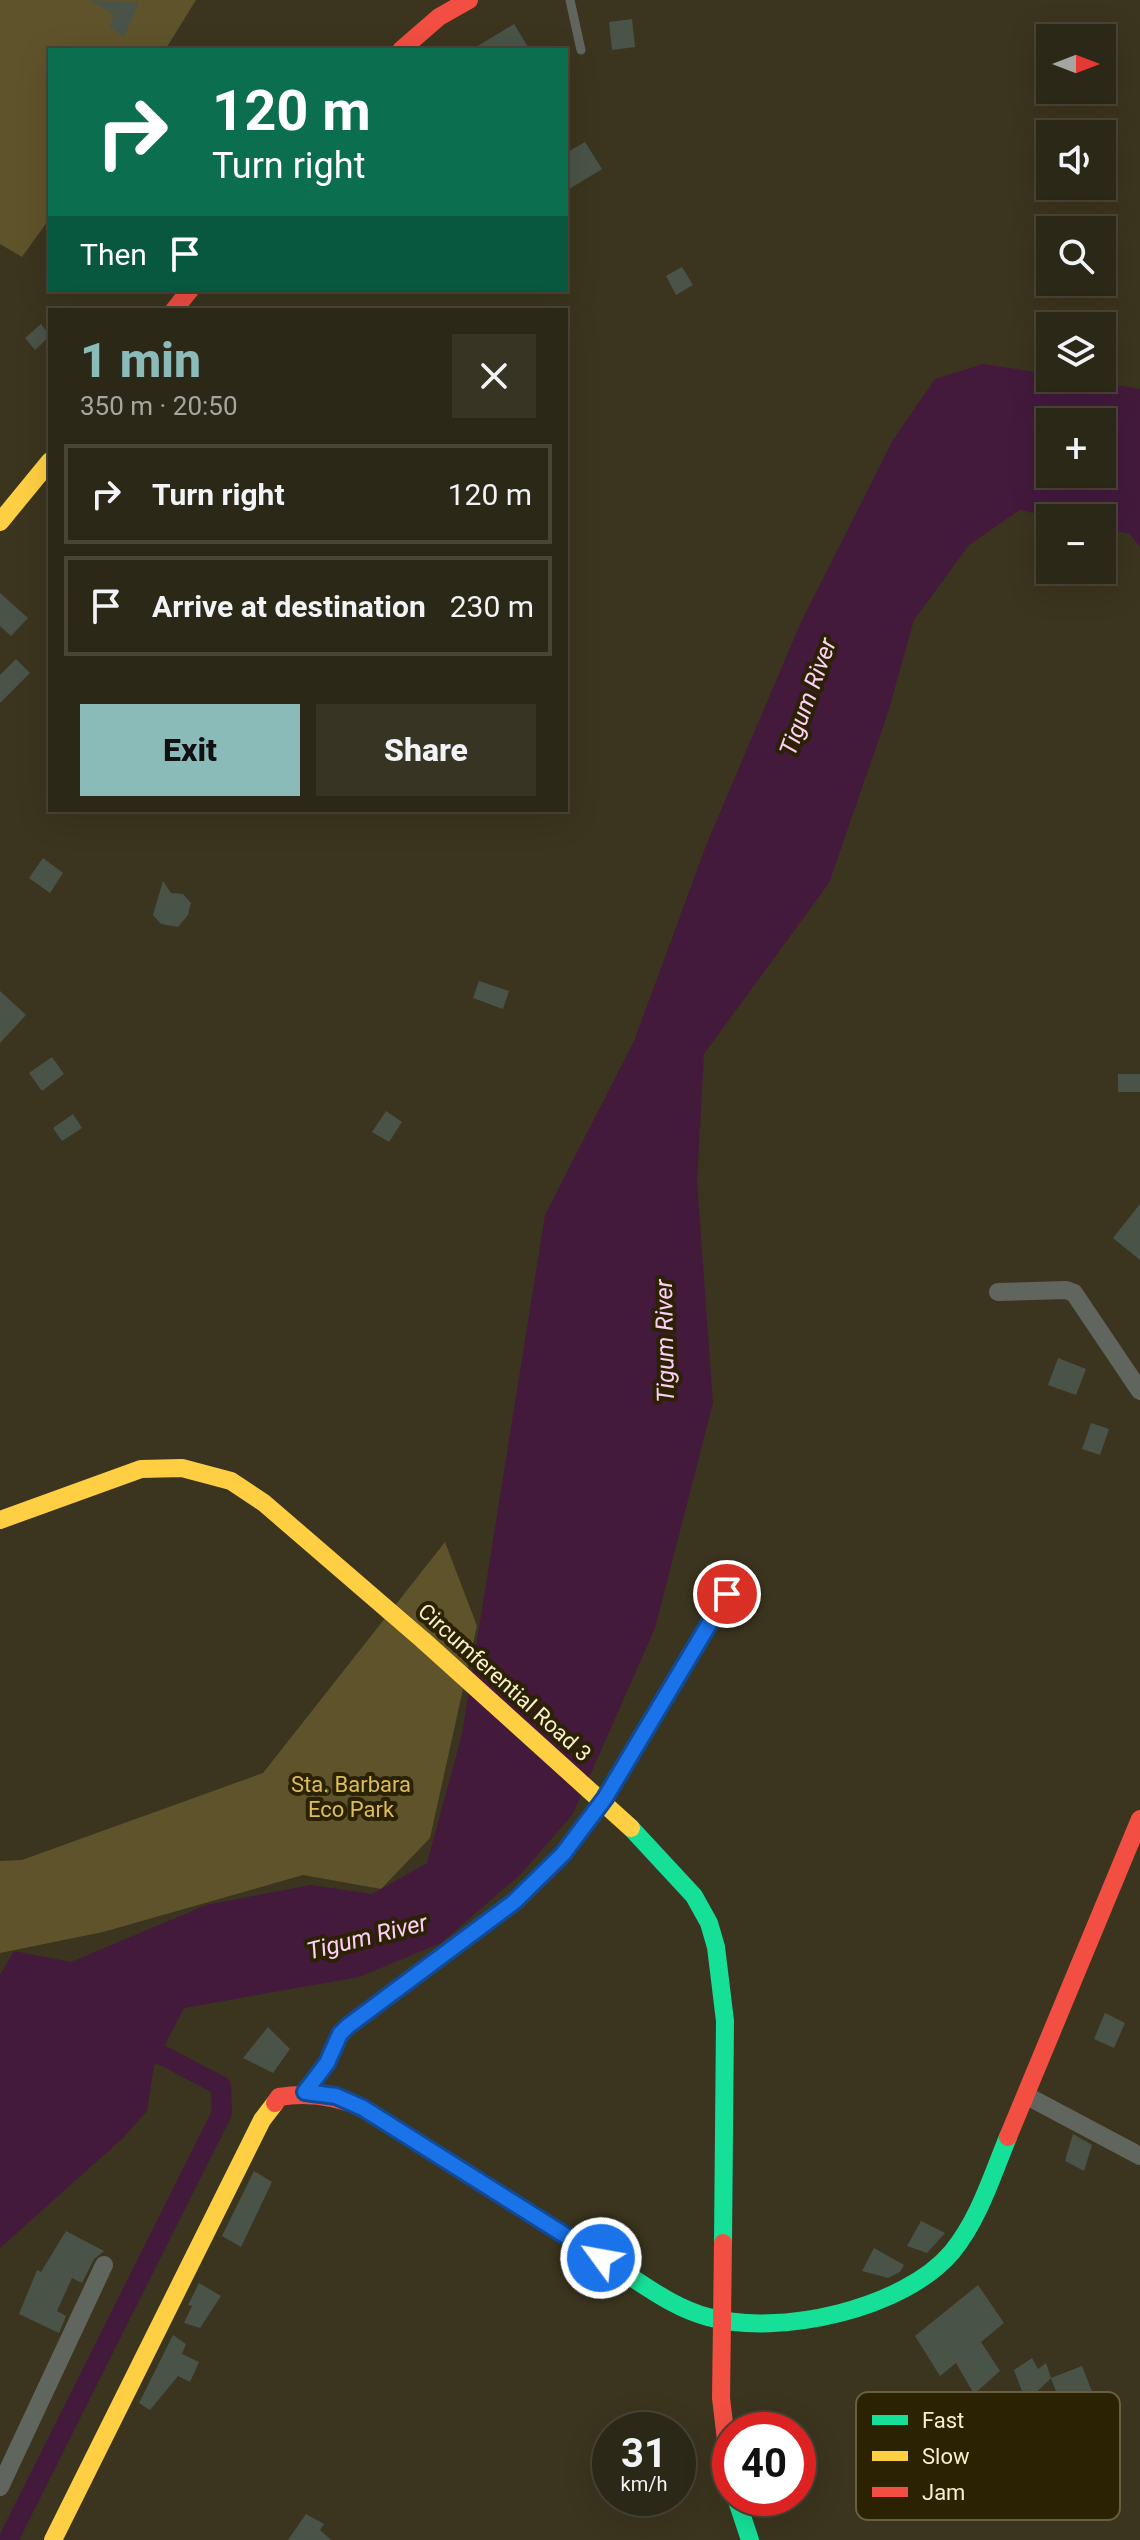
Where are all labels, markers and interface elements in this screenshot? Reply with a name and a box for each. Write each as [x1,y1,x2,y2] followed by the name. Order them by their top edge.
[1036,24,1116,104] north arrow
[1036,24,1116,584] map controls
[212,78,371,144] text: 120 m
[80,80,184,184] icon: right
[1036,120,1116,200] button: sound
[212,145,365,187] text: Turn right
[1036,216,1116,296] button: search
[163,232,207,276] icon: arrive
[80,237,147,272] text: Then
[1036,312,1116,392] button: layers
[80,332,201,389] text: 1 min
[452,334,536,418] button: close
[80,391,238,421] text: 350 m · 20:50
[1036,408,1116,488] button: +
[84,472,128,516] icon: right
[152,477,285,512] text: Turn right
[448,477,532,512] text: 120 m
[1036,504,1116,584] button: −
[84,584,128,628] icon: arrive
[152,589,426,624] text: Arrive at destination
[450,589,534,624] text: 230 m
[774,633,843,760] water label: Tigum River
[80,704,300,796] button: Exit
[316,704,536,796] button: Share
[650,1278,680,1403] water label: Tigum River
[693,1560,761,1628] pin
[705,1572,749,1616] icon: arrive
[413,1598,596,1766] street label: Circumferential Road 3
[291,1772,411,1822] park label: Sta. Barbara Eco Park
[304,1908,431,1965] water label: Tigum River
[559,2216,643,2300] position arrow
[856,2392,1120,2520] legend
[922,2408,964,2433] text: Fast
[712,2412,816,2516] speed limit sign: 40
[621,2430,667,2477] text: 31
[922,2444,970,2469] text: Slow
[621,2472,667,2496] text: km/h
[922,2480,965,2505] text: Jam

